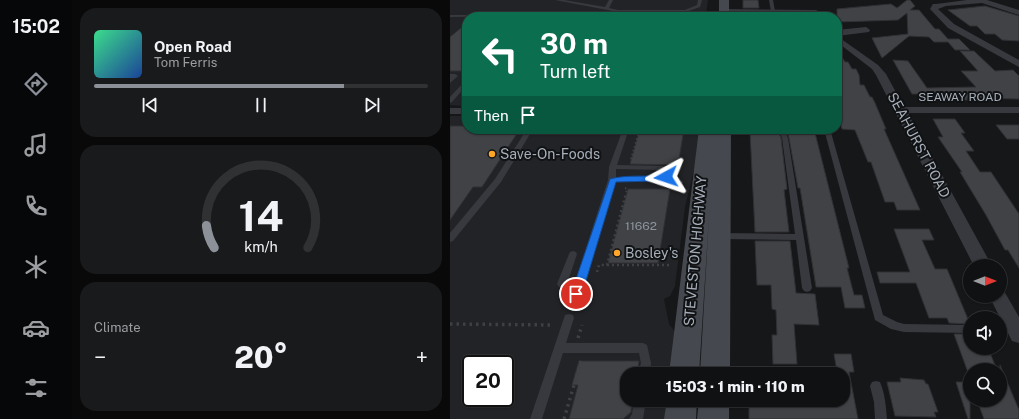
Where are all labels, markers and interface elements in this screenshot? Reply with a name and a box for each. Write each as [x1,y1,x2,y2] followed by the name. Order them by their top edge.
[12,16,60,37] text: 15:02
[540,27,608,60] text: 30 m
[474,28,526,80] icon: left
[154,38,232,55] text: Open Road
[154,55,217,70] text: Tom Ferris
[540,61,610,82] text: Turn left
[22,70,50,98] icon: directions
[884,90,954,200] street label: SEAHURST ROAD
[918,90,1002,104] street label: SEAWAY ROAD
[139,94,161,116] icon: previous
[250,94,272,116] icon: pause
[361,94,383,116] icon: next
[517,104,539,126] icon: arrive
[474,107,509,124] text: Then
[22,131,50,159] icon: music
[500,146,600,162] place label: Save-On-Foods
[487,149,497,159] marker: Save-On-Foods
[645,156,687,198] position arrow
[680,175,710,327] street label: STEVESTON HIGHWAY
[238,190,284,239] text: 14
[22,192,50,220] icon: phone
[625,219,657,233] house number: 11662
[244,237,278,254] text: km/h
[625,245,678,261] place label: Bosley's
[612,248,622,258] marker: Bosley's
[22,253,50,281] icon: climate
[963,259,1007,303] north arrow
[963,259,1007,407] map controls
[559,277,593,311] pin
[565,283,587,305] icon: arrive
[963,311,1007,355] button: sound
[22,314,50,342] icon: car
[94,320,141,335] text: Climate
[234,339,288,375] text: 20°
[94,344,106,370] text: −
[416,344,428,370] text: +
[462,355,514,407] speed limit sign: 20
[963,363,1007,407] button: search
[22,374,50,402] icon: filters
[665,378,805,395] text: 15:03 · 1 min · 110 m

